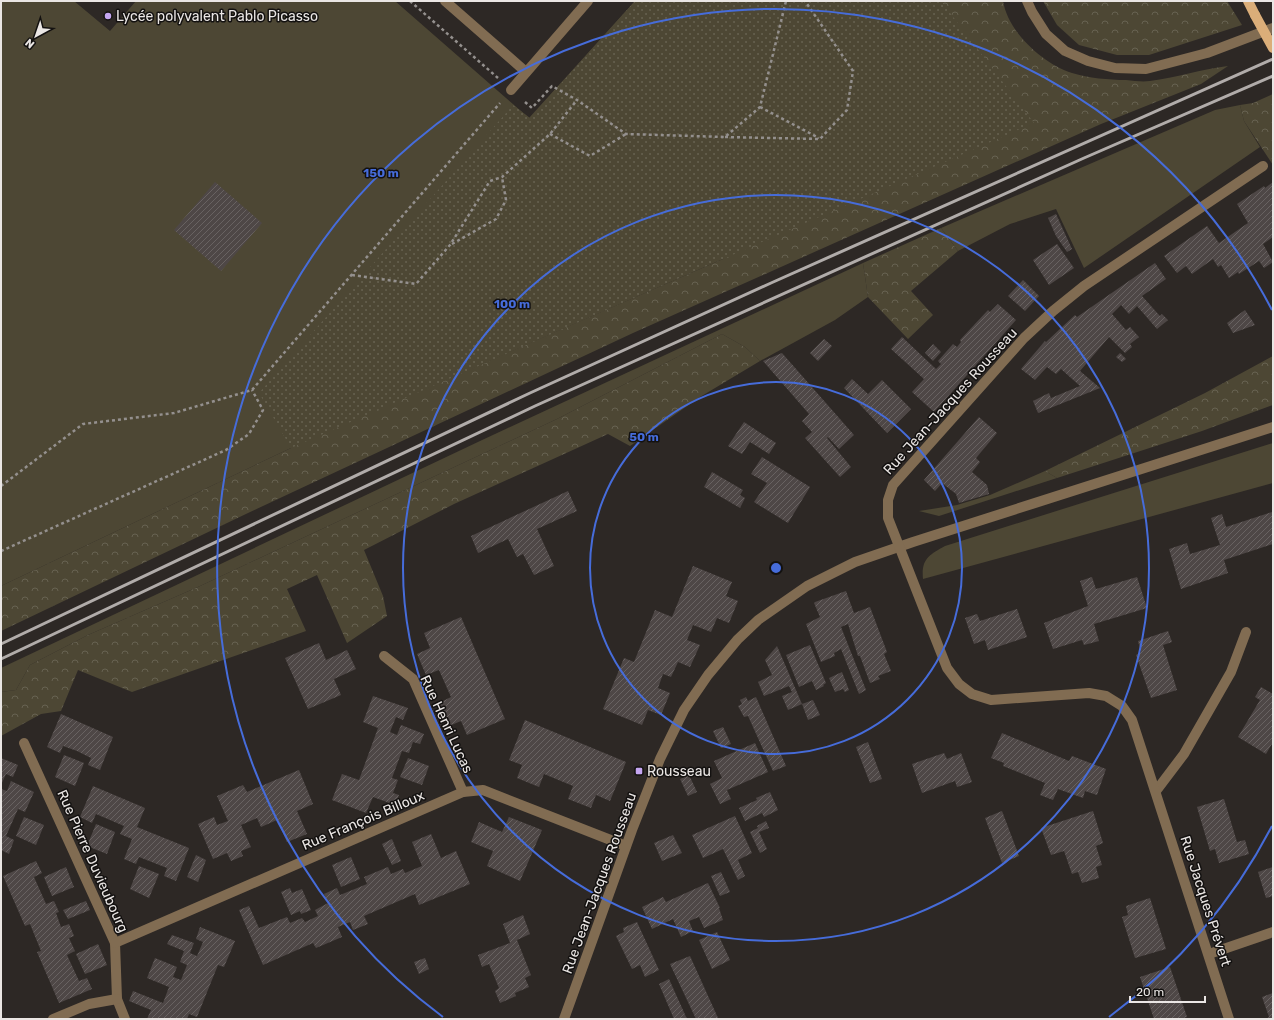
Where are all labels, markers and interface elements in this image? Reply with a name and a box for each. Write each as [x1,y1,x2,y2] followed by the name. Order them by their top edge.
[116,8,318,25] place label: Lycée polyvalent Pablo Picasso
[103,11,113,21] marker: Lycée polyvalent Pablo Picasso
[16,16,56,56] north arrow
[23,36,37,51] text: N
[363,166,399,180] text: 150 m
[494,297,530,311] text: 100 m
[880,324,1021,478] street label: Rue Jean-Jacques Rousseau
[629,430,659,444] text: 50 m
[769,561,783,575] centre of rings
[416,673,477,776] street label: Rue Henri Lucas
[647,763,711,780] place label: Rousseau
[634,766,644,776] marker: Rousseau
[53,787,132,935] street label: Rue Pierre Duvieubourg
[299,787,427,854] street label: Rue François Billoux
[559,790,640,976] street label: Rue Jean-Jacques Rousseau
[1176,834,1235,969] street label: Rue Jacques Prévert
[1130,978,1205,1004] scale bar
[1136,985,1164,999] text: 20 m

